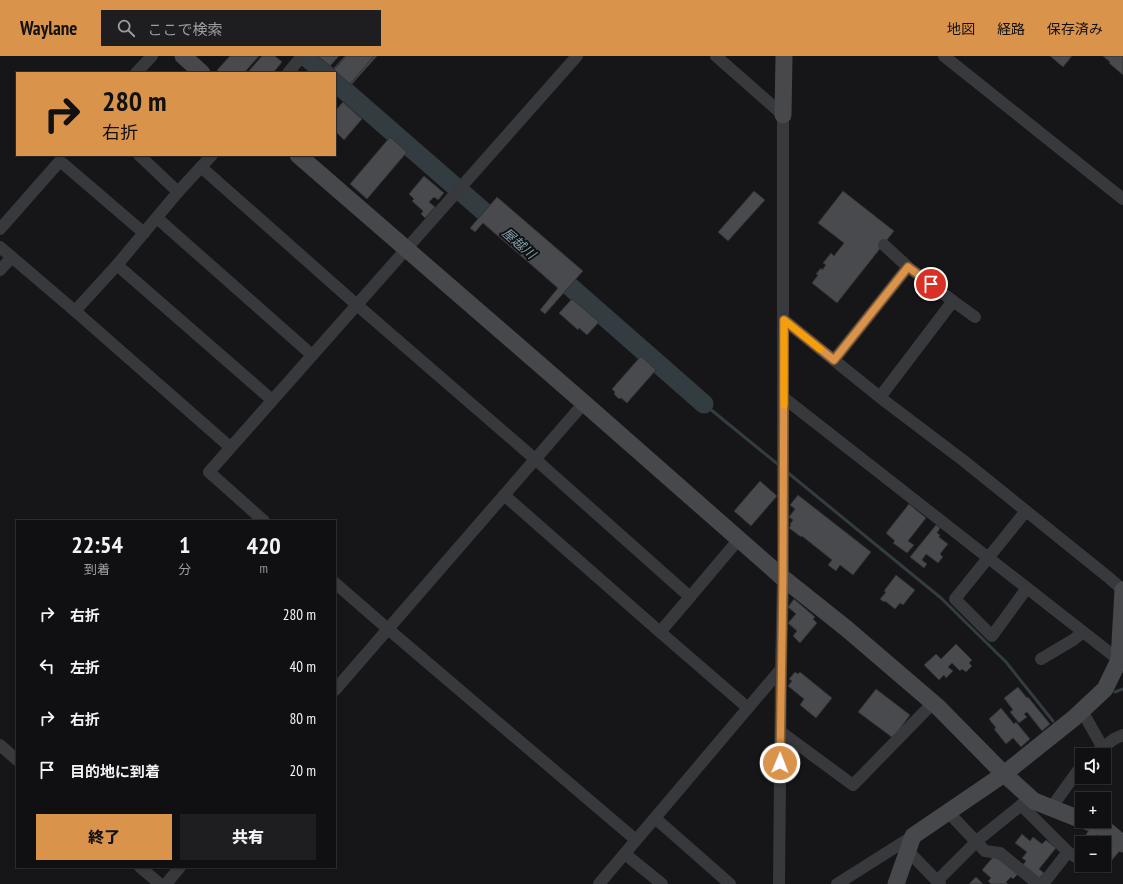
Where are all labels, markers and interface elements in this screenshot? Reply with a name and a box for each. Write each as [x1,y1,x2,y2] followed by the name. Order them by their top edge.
[101,10,381,46] search box
[20,16,77,40] text: Waylane
[115,17,137,39] icon: search
[147,20,222,39] text: ここで検索
[947,20,975,38] text: 地図
[997,20,1025,38] text: 経路
[1047,20,1103,38] text: 保存済み
[102,82,166,119] text: 280 m
[36,88,88,140] icon: right
[102,121,138,144] text: 右折
[498,224,540,264] water label: 屋越川
[914,267,948,301] pin
[920,273,942,295] icon: arrive
[71,529,123,560] text: 22:54
[179,529,190,560] text: 1
[246,530,281,561] text: 420
[259,560,268,577] text: m
[84,561,110,578] text: 到着
[178,561,191,578] text: 分
[36,603,58,625] icon: right
[283,605,316,624] text: 280 m
[70,606,100,625] text: 右折
[36,655,58,677] icon: left
[290,657,316,676] text: 40 m
[70,658,100,677] text: 左折
[36,707,58,729] icon: right
[290,709,316,728] text: 80 m
[70,710,100,729] text: 右折
[759,742,801,784] position arrow
[1075,748,1111,872] map controls
[1075,748,1111,784] button: sound
[36,759,58,781] icon: arrive
[290,761,316,780] text: 20 m
[70,762,160,781] text: 目的地に到着
[1075,792,1111,828] button: +
[36,814,172,860] button: 終了
[180,814,316,860] button: 共有
[1075,836,1111,872] button: −

